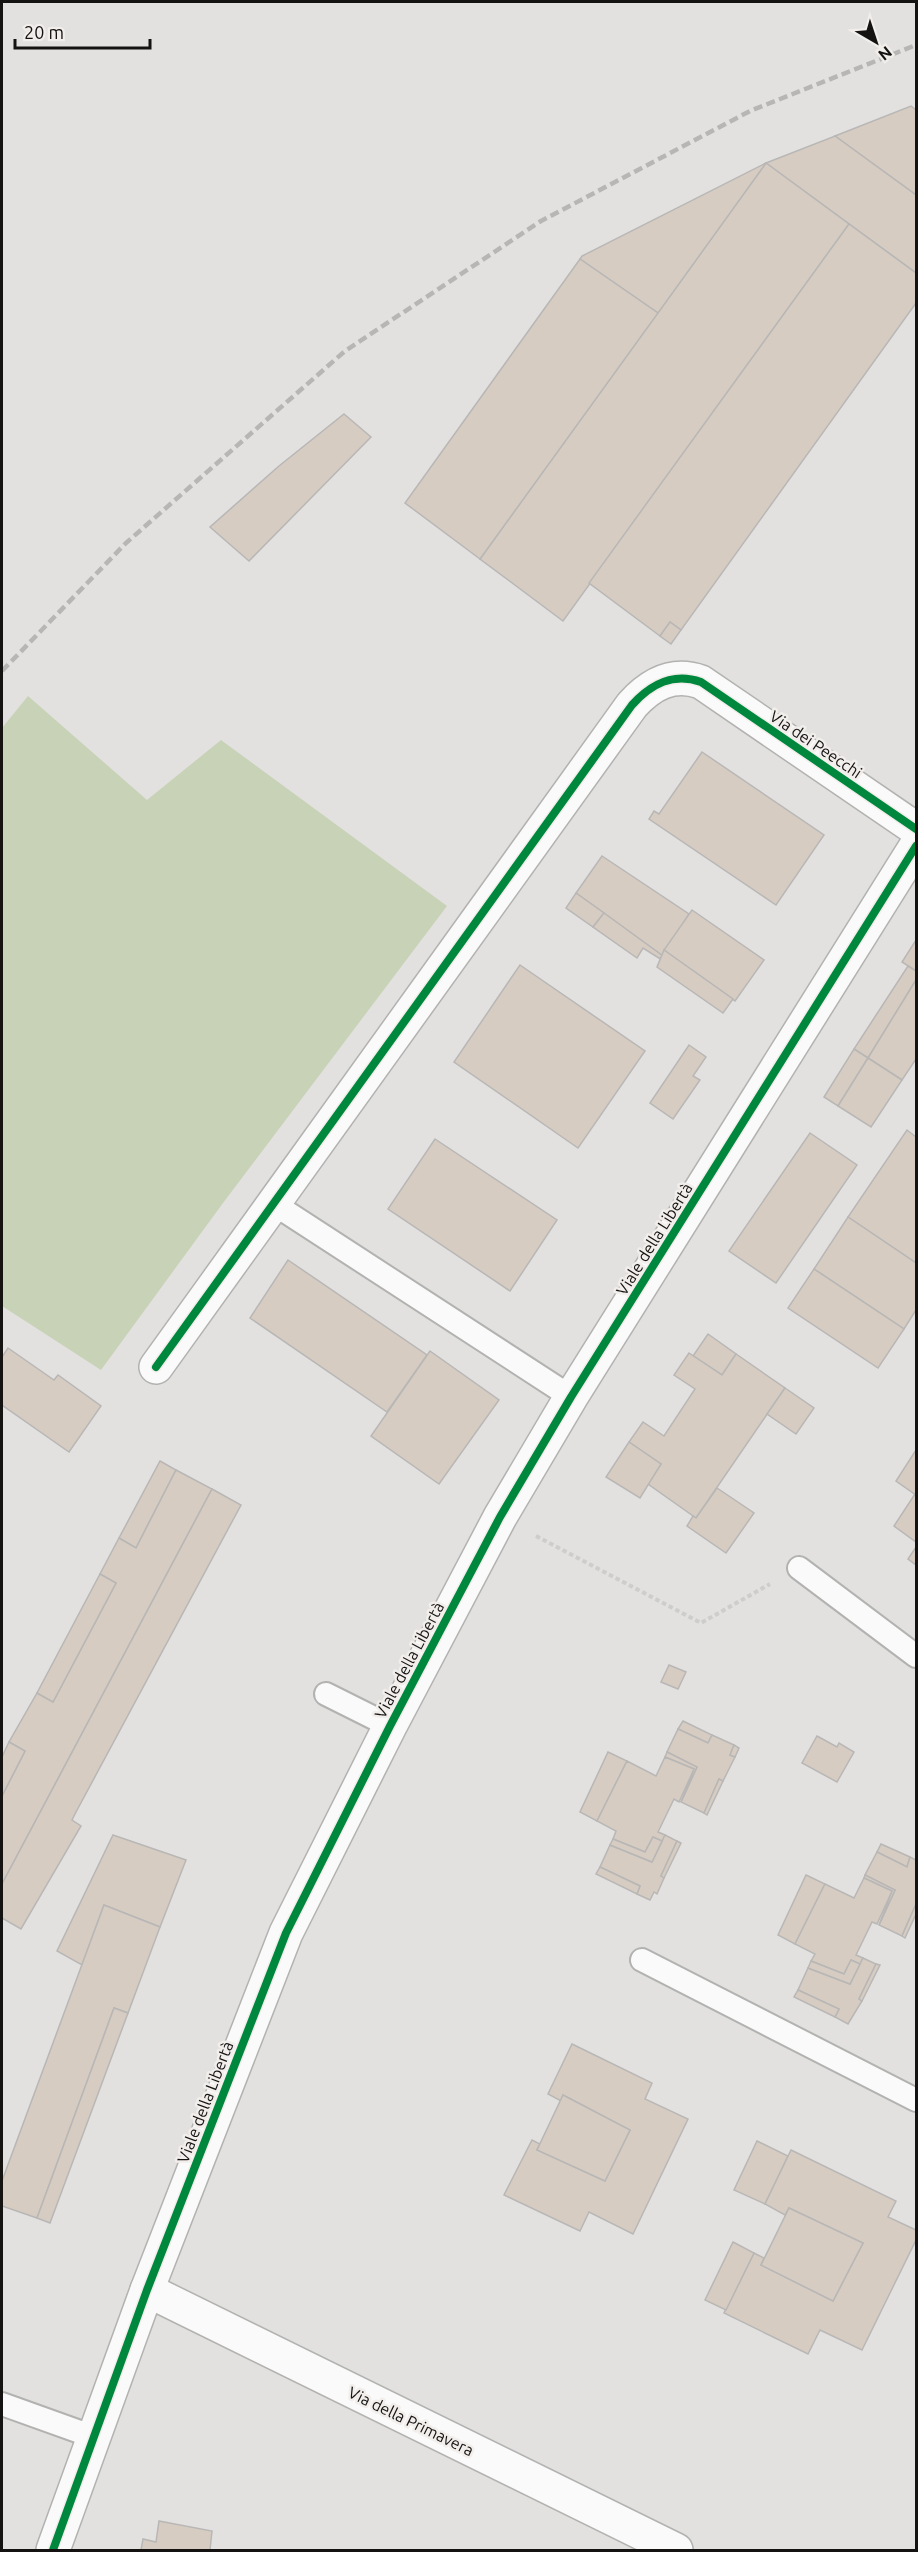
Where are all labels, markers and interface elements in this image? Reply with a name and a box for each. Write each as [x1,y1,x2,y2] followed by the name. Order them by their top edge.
[15,12,150,50] scale bar
[846,12,906,72] north arrow
[24,22,64,42] text: 20 m
[875,43,896,64] text: N
[767,707,865,781] street label: Via dei Peecchi
[612,1180,696,1298] street label: Viale della Libertà
[371,1599,447,1721] street label: Viale della Libertà
[174,2039,236,2165] street label: Viale della Libertà
[345,2383,477,2459] street label: Via della Primavera

